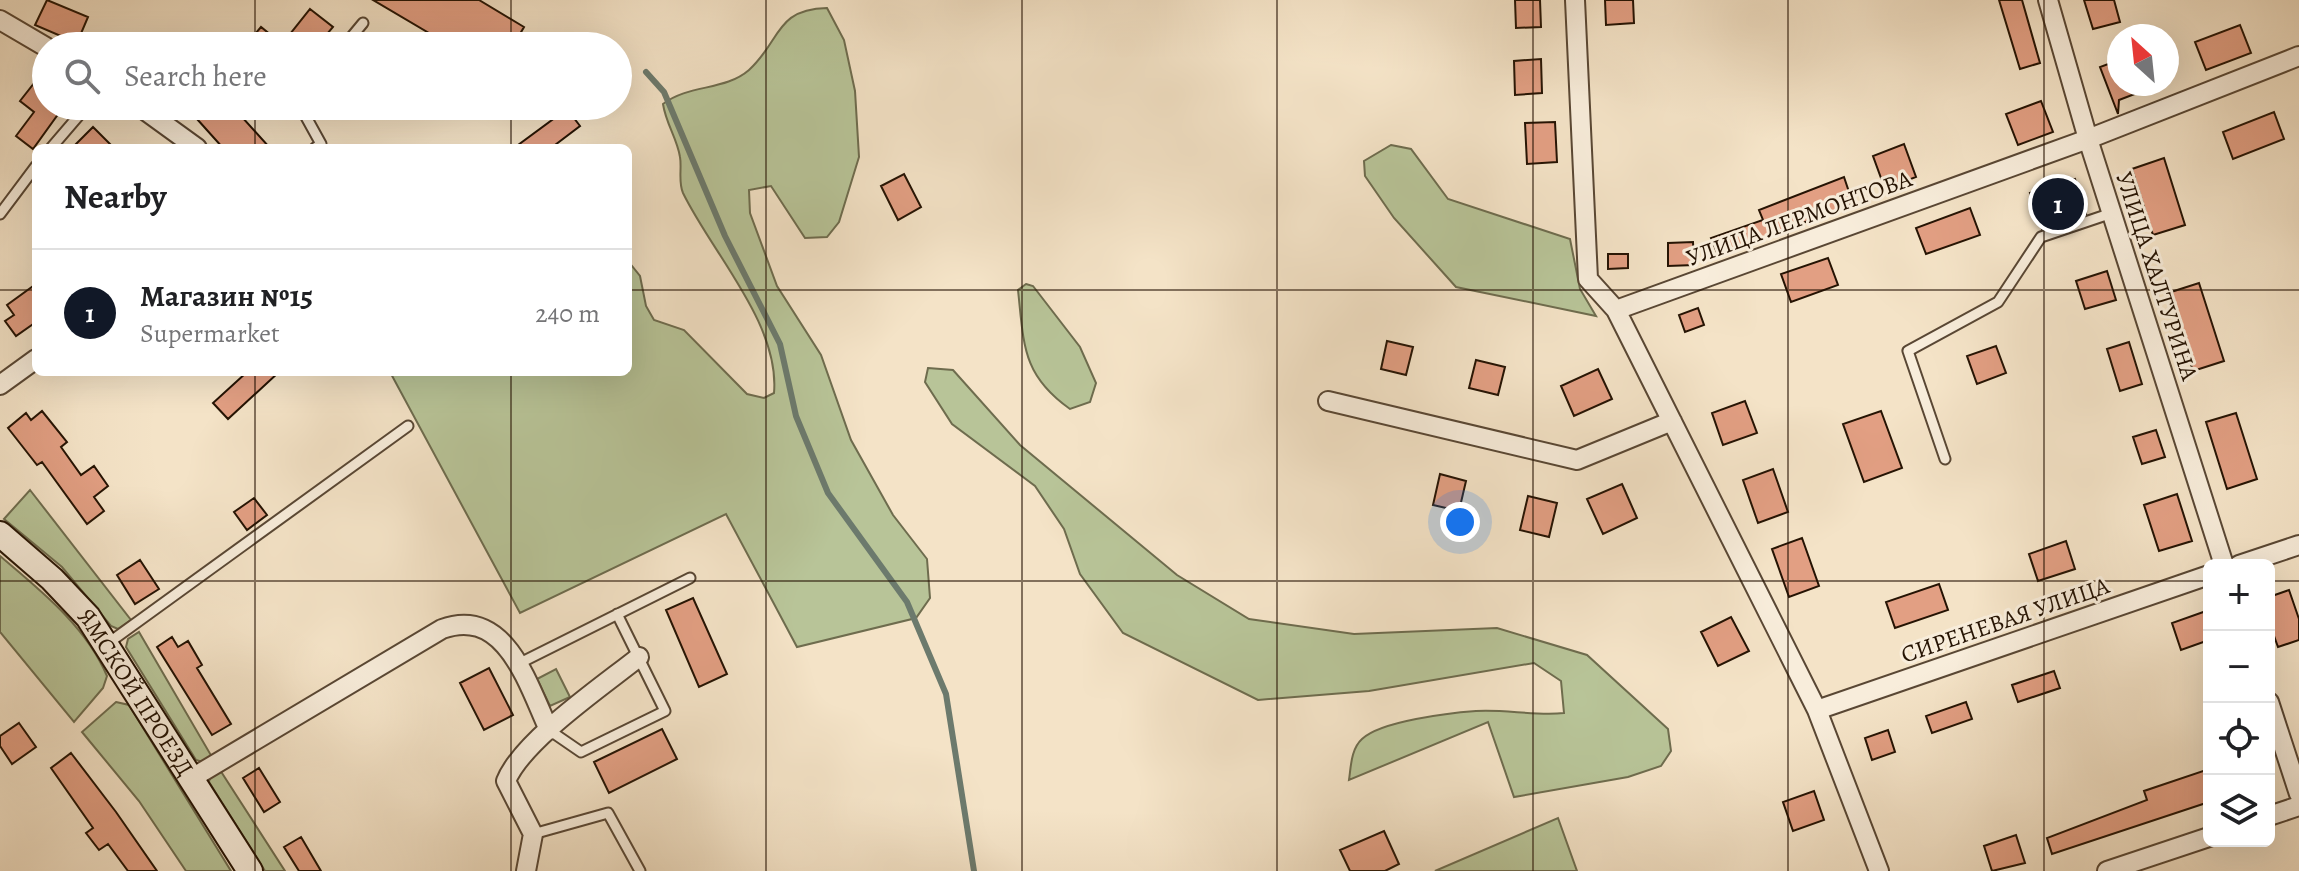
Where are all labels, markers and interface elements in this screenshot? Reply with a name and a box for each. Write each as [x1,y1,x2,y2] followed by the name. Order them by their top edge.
[2107,24,2179,96] north arrow
[32,32,632,120] search box
[60,54,104,98] icon: search
[124,56,267,96] text: Search here
[1682,162,1917,274] street label: УЛИЦА ЛЕРМОНТОВА
[2108,168,2206,385] street label: УЛИЦА ХАЛТУРИНА
[64,173,167,220] text: Nearby
[2032,174,2084,234] pin: 1
[140,276,313,316] text: Магазин №15
[85,296,95,331] text: 1
[535,296,600,331] text: 240 m
[140,316,280,351] text: Supermarket
[1440,502,1480,542] your location
[2203,559,2275,847] map controls
[2203,559,2275,631] button: +
[1897,569,2114,671] street label: СИРЕНЕВАЯ УЛИЦА
[71,600,201,782] street label: ЯМСКОЙ ПРОЕЗД
[2203,631,2275,703] button: −
[2203,703,2275,775] button: locate
[2203,775,2275,847] button: layers

